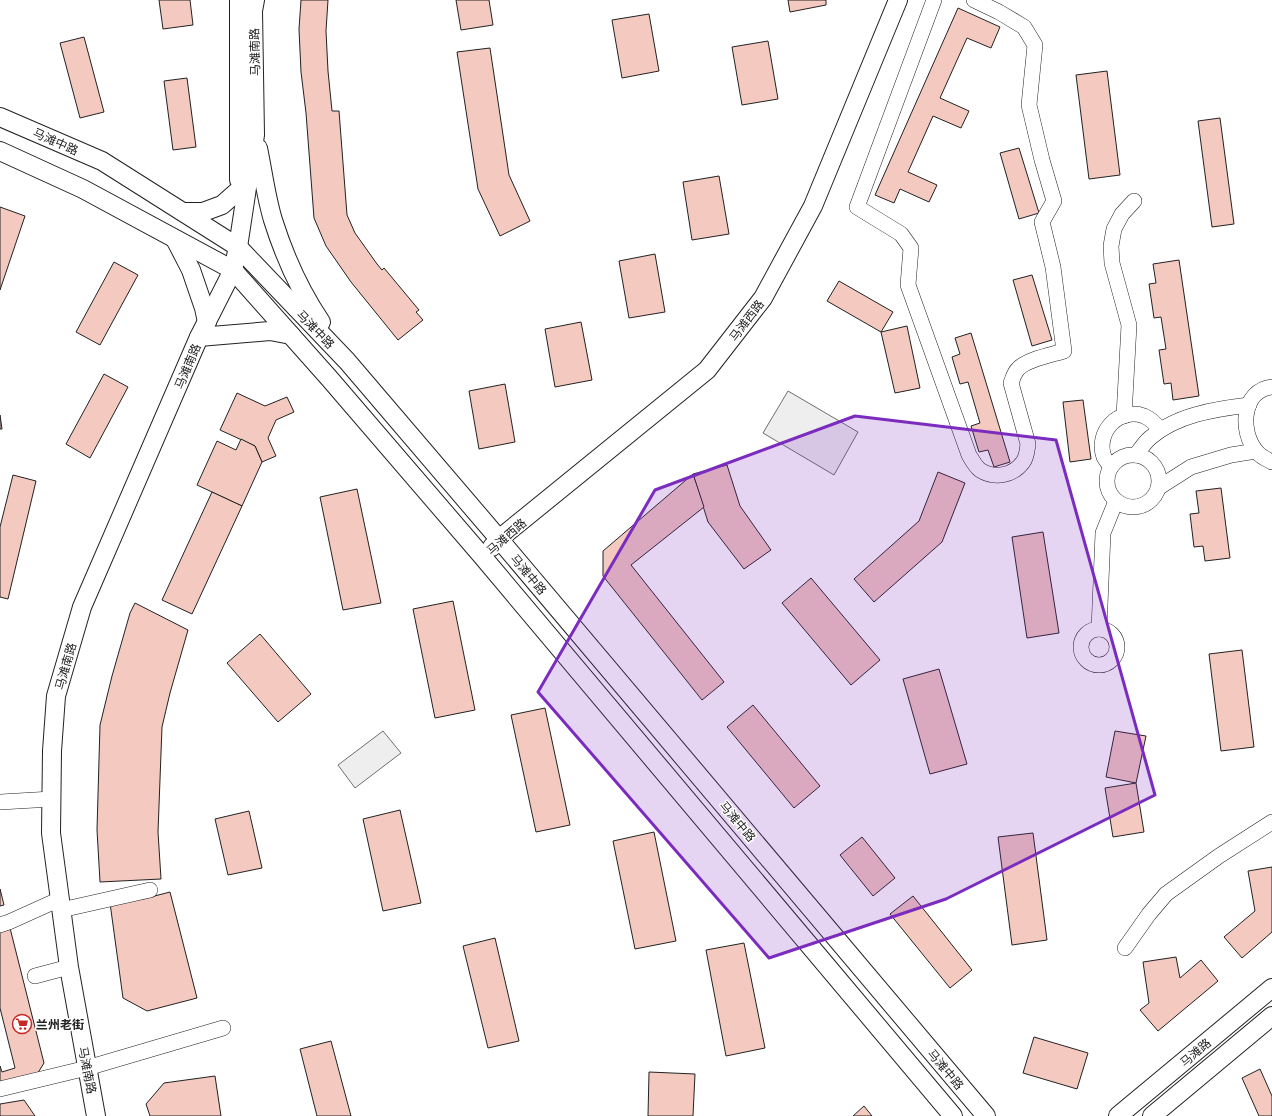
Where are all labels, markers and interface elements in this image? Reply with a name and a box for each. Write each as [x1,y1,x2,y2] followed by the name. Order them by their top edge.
[247,28,261,76] street label: 马滩南路
[31,125,81,157] street label: 马滩中路
[726,297,766,343] street label: 马滩西路
[294,307,338,351] street label: 马滩中路
[171,341,203,391] street label: 马滩南路
[483,515,529,557] street label: 马滩西路
[508,551,550,597] street label: 马滩中路
[52,641,78,691] street label: 马滩南路
[717,798,759,844] street label: 马滩中路
[11,1013,33,1035] supermarket icon: 兰州老街
[36,1017,84,1031] place label: 兰州老街
[1177,1035,1213,1069] street label: 马滩路
[77,1045,99,1095] street label: 马滩南路
[925,1046,967,1092] street label: 马滩中路

